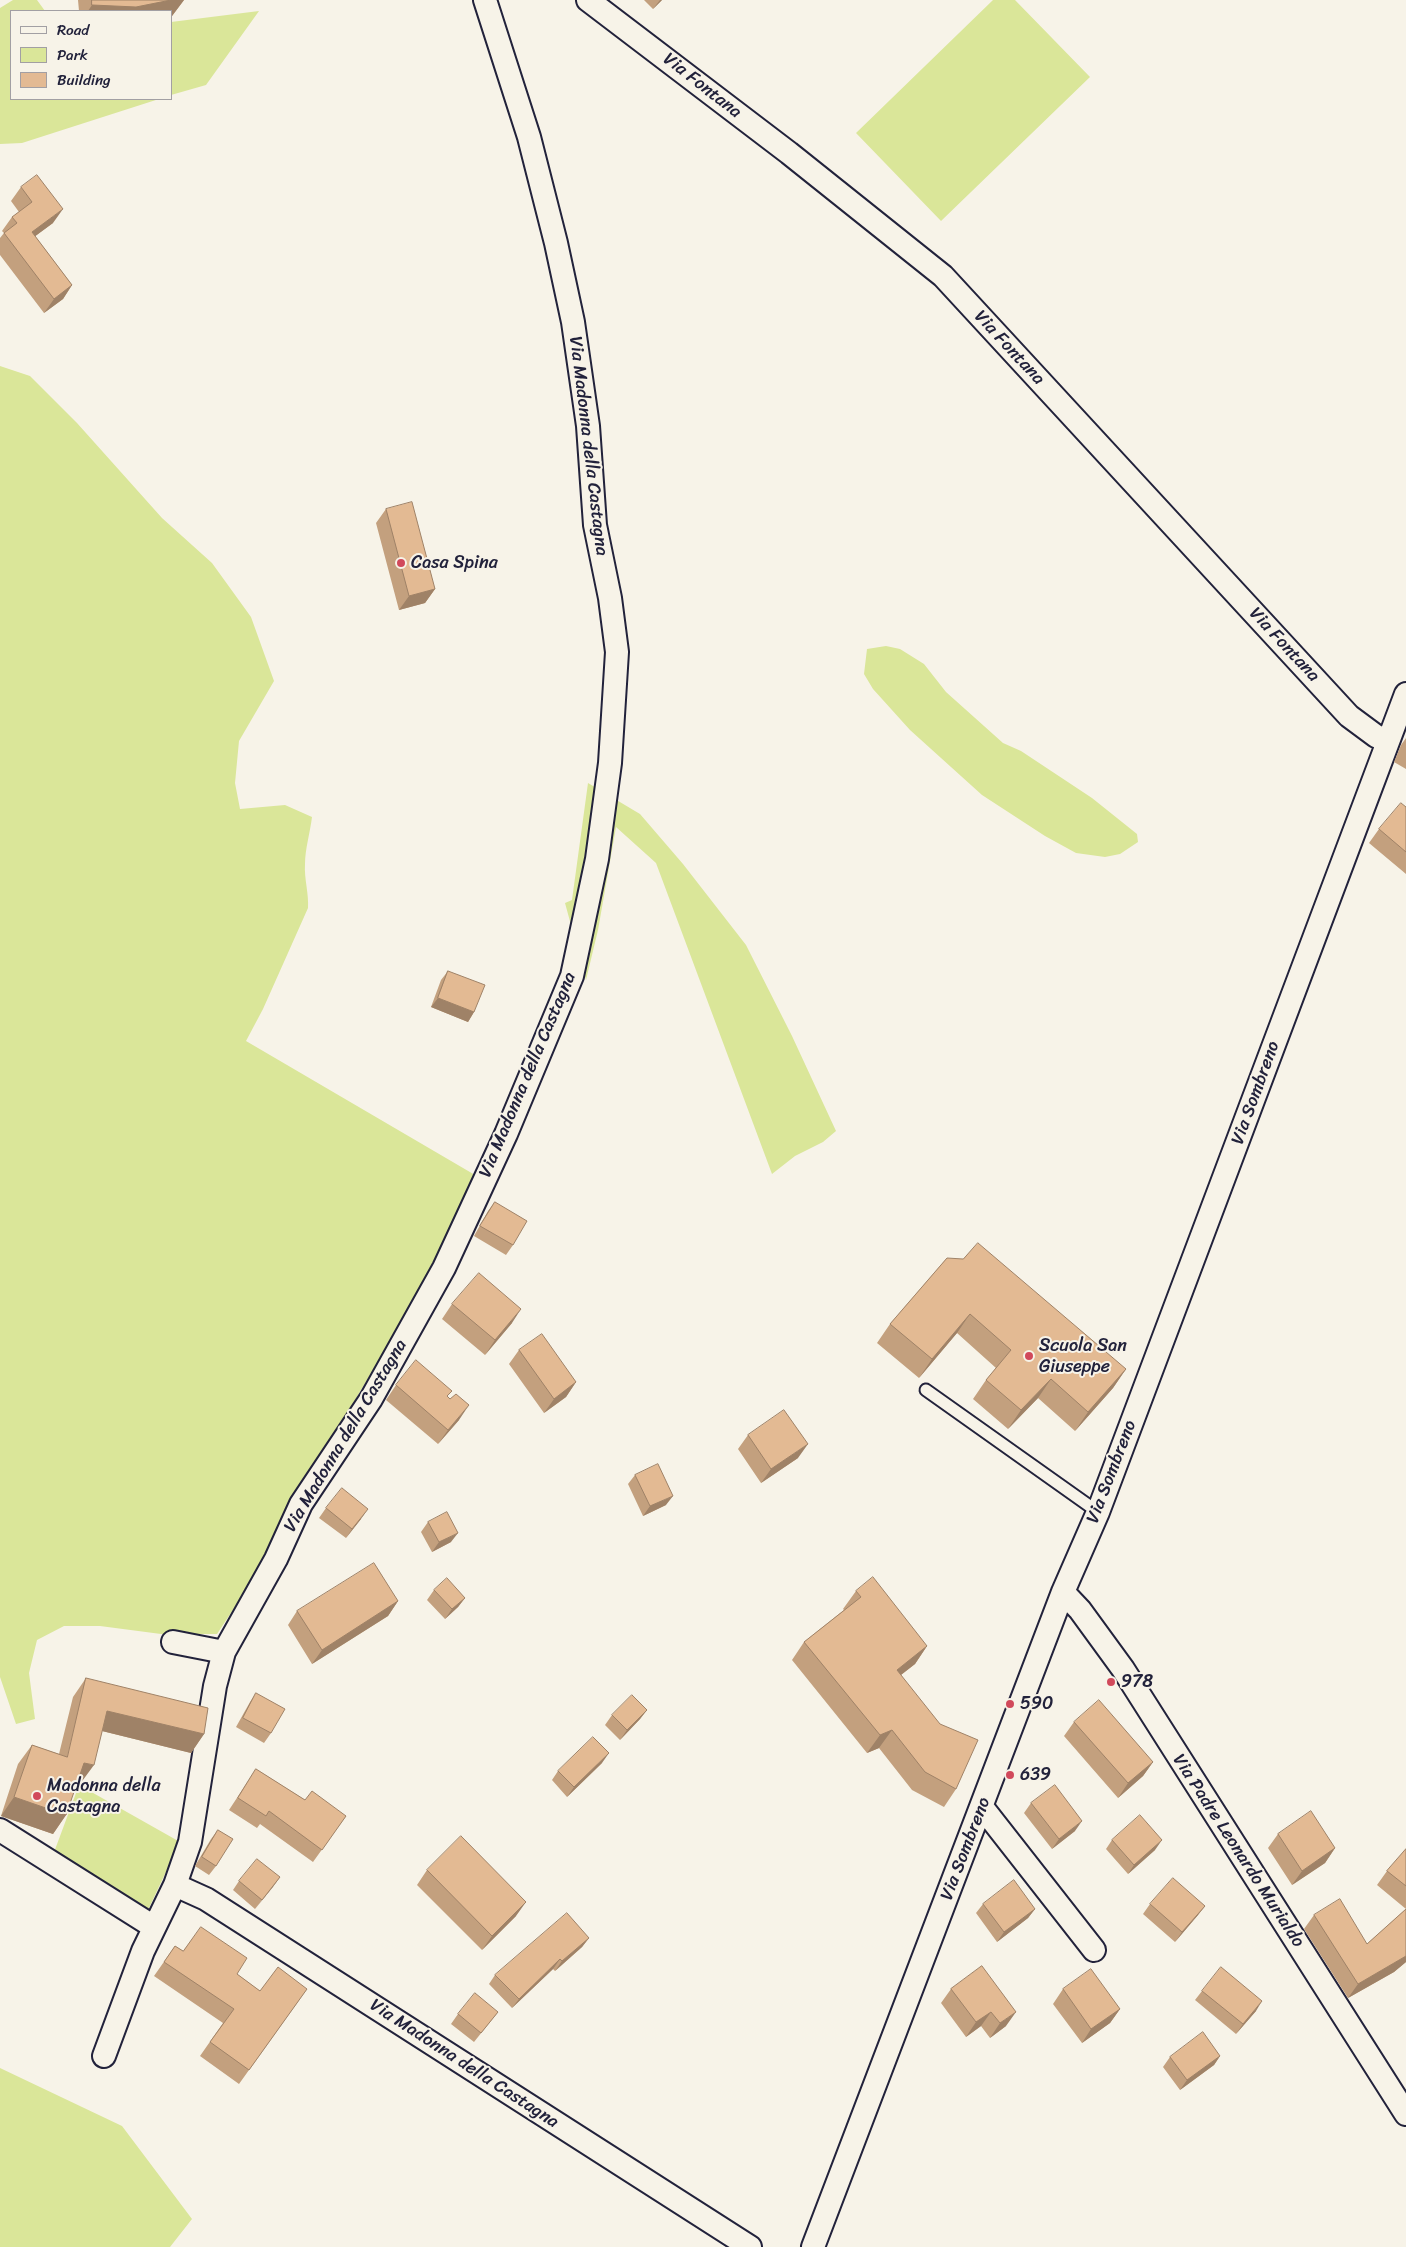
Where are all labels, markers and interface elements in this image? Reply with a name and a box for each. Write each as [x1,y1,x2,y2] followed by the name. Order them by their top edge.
[10,10,172,100] legend
[57,17,89,43] text: Road
[57,42,88,68] text: Park
[658,49,746,123] street label: Via Fontana
[57,67,111,93] text: Building
[969,306,1049,390] street label: Via Fontana
[564,335,612,557] street label: Via Madonna della Castagna
[411,552,498,574] place label: Casa Spina
[395,557,407,569] marker: Casa Spina
[1244,603,1324,687] street label: Via Fontana
[475,969,581,1181] street label: Via Madonna della Castagna
[1227,1038,1285,1148] street label: Via Sombreno
[1039,1335,1127,1378] place label: Scuola San Giuseppe
[280,1336,412,1536] street label: Via Madonna della Castagna
[1023,1350,1035,1362] marker: Scuola San Giuseppe
[1082,1417,1142,1527] street label: Via Sombreno
[1121,1671,1153,1693] place label: 978
[1105,1676,1117,1688] marker: 978
[1020,1693,1053,1715] place label: 590
[1004,1698,1016,1710] marker: 590
[1167,1750,1309,1952] street label: Via Padre Leonardo Murialdo
[1020,1764,1051,1786] place label: 639
[1004,1769,1016,1781] marker: 639
[47,1775,161,1818] place label: Madonna della Castagna
[31,1790,43,1802] marker: Madonna della Castagna
[936,1794,996,1904] street label: Via Sombreno
[365,1995,563,2133] street label: Via Madonna della Castagna

